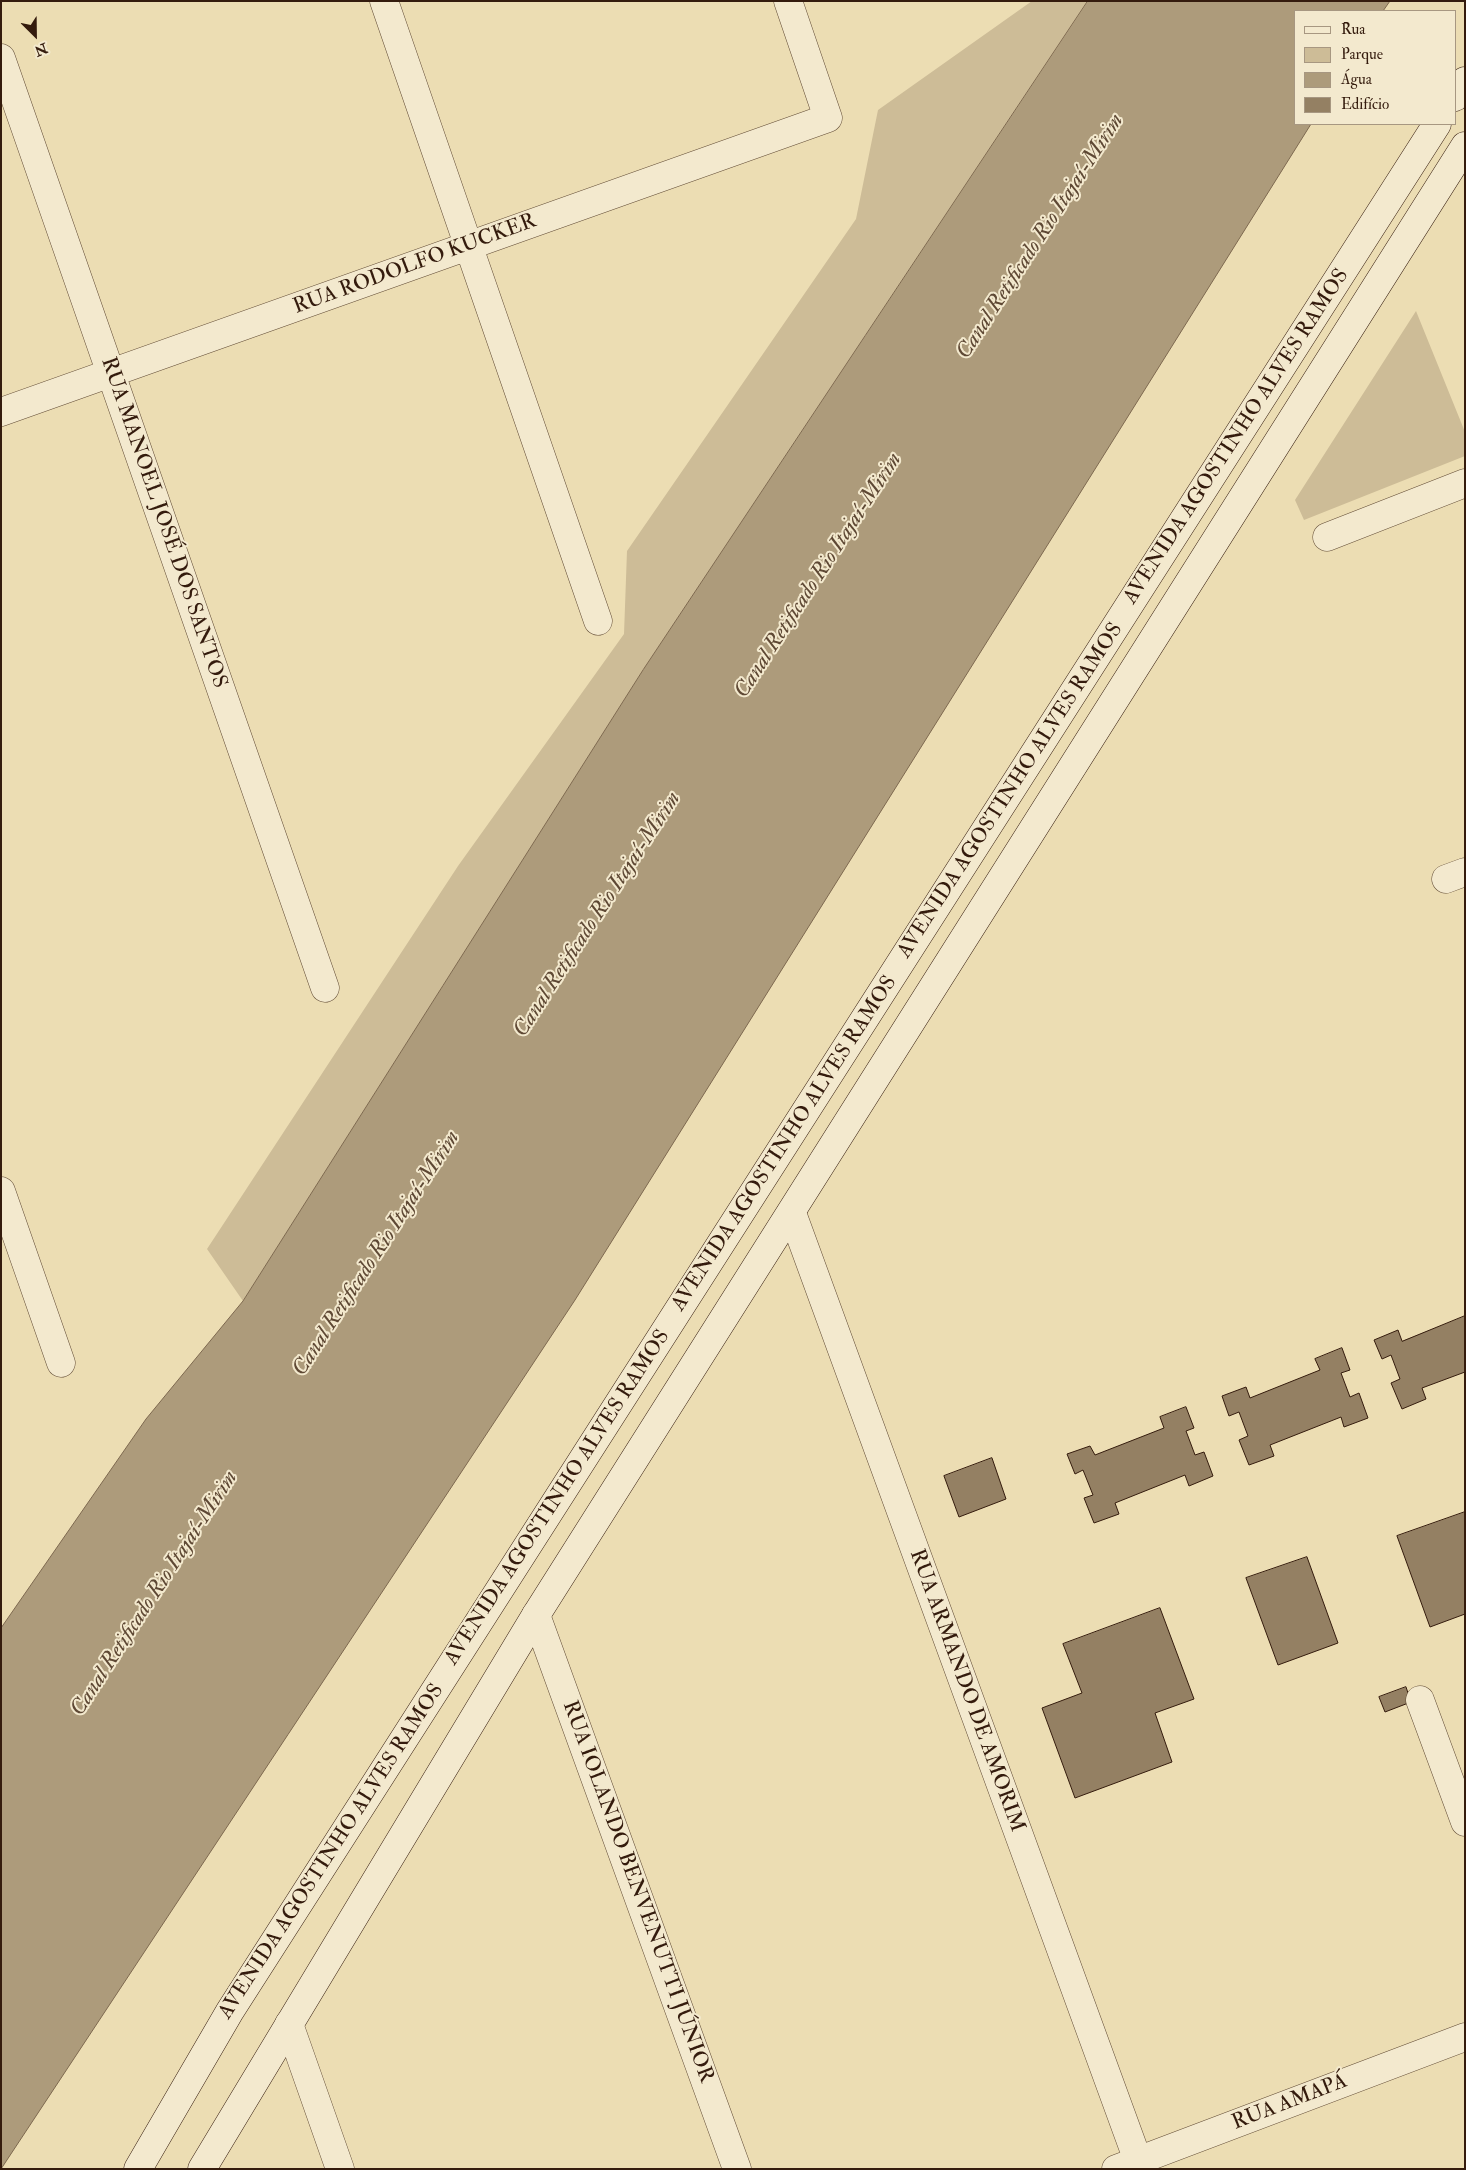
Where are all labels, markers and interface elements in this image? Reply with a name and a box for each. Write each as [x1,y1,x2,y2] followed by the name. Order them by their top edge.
[10,10,60,60] north arrow
[1294,10,1456,125] legend
[1341,20,1366,39] text: Rua
[32,39,50,60] text: N
[1341,45,1383,64] text: Parque
[1341,70,1372,89] text: Água
[1341,95,1389,114] text: Edifício
[952,109,1130,365] water label: Canal Retificado Rio Itajaí-Mirim
[290,209,540,321] street label: RUA RODOLFO KUCKER
[1119,265,1355,609] street label: AVENIDA AGOSTINHO ALVES RAMOS
[94,354,232,692] street label: RUA MANOEL JOSÉ DOS SANTOS
[730,448,908,704] water label: Canal Retificado Rio Itajaí-Mirim
[893,619,1129,963] street label: AVENIDA AGOSTINHO ALVES RAMOS
[509,787,687,1043] water label: Canal Retificado Rio Itajaí-Mirim
[667,972,903,1316] street label: AVENIDA AGOSTINHO ALVES RAMOS
[288,1126,466,1382] water label: Canal Retificado Rio Itajaí-Mirim
[440,1326,676,1670] street label: AVENIDA AGOSTINHO ALVES RAMOS
[66,1466,244,1722] water label: Canal Retificado Rio Itajaí-Mirim
[903,1546,1029,1836] street label: RUA ARMANDO DE AMORIM
[214,1680,450,2024] street label: AVENIDA AGOSTINHO ALVES RAMOS
[556,1698,718,2086] street label: RUA IOLANDO BENVENUTTI JÚNIOR
[1229,2070,1351,2136] street label: RUA AMAPÁ

